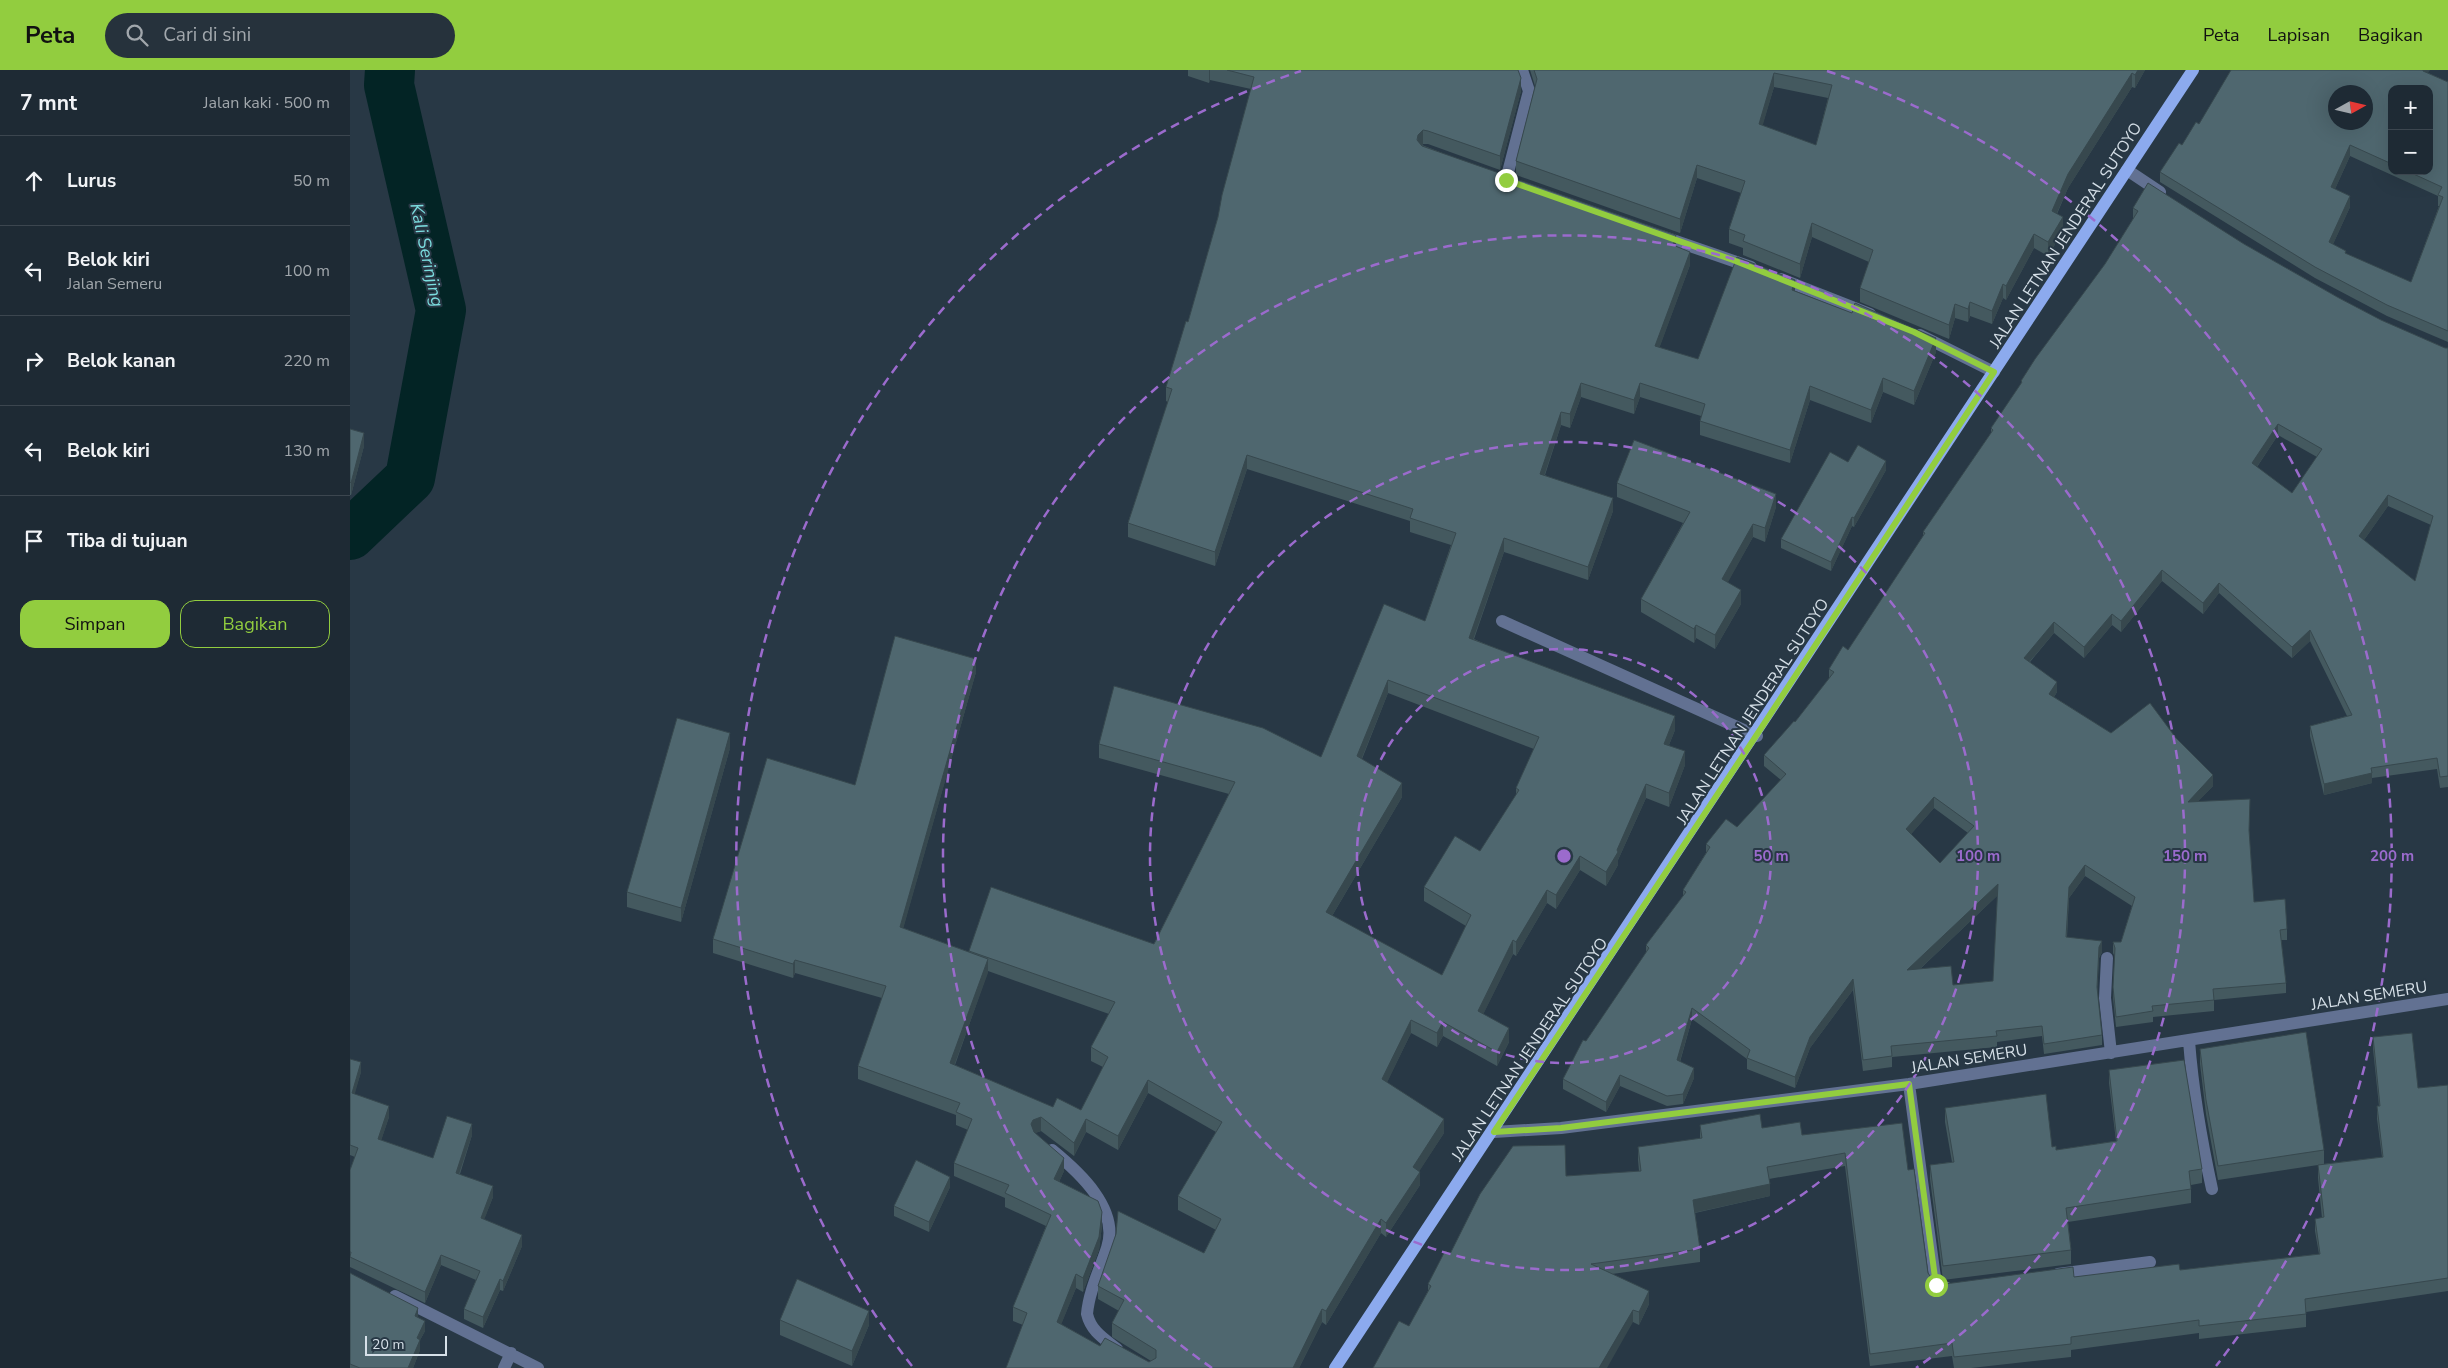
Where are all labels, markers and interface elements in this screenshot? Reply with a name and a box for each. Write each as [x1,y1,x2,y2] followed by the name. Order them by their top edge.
[105,13,455,58] search box
[25,19,75,51] text: Peta
[123,21,151,49] icon: search
[163,22,251,48] text: Cari di sini
[2203,23,2239,47] text: Peta
[2267,23,2330,47] text: Lapisan
[2358,23,2423,47] text: Bagikan
[2328,85,2373,130] north arrow
[2388,85,2433,175] map controls
[2388,85,2433,130] button: +
[20,89,77,117] text: 7 mnt
[203,92,330,114] text: Jalan kaki · 500 m
[1984,118,2147,354] street label: JALAN LETNAN JENDERAL SUTOYO
[2388,130,2433,175] button: −
[20,167,48,195] icon: ahead
[67,168,116,194] text: Lurus
[1495,169,1518,192] route end
[293,170,330,192] text: 50 m
[404,201,450,309] water label: Kali Serinjing
[67,247,150,273] text: Belok kiri
[20,257,48,285] icon: left
[283,260,330,282] text: 100 m
[67,273,162,295] text: Jalan Semeru
[20,347,48,375] icon: right
[67,348,176,374] text: Belok kanan
[283,350,330,372] text: 220 m
[20,437,48,465] icon: left
[67,438,150,464] text: Belok kiri
[283,440,330,462] text: 130 m
[20,527,48,555] icon: arrive
[67,528,188,554] text: Tiba di tujuan
[1671,594,1834,830] street label: JALAN LETNAN JENDERAL SUTOYO
[20,600,170,648] button: Simpan
[180,600,330,648] button: Bagikan
[1753,846,1789,866] text: 50 m
[1956,846,2000,866] text: 100 m
[2163,846,2207,866] text: 150 m
[2370,846,2414,866] text: 200 m
[1555,847,1573,865] centre of rings
[1446,933,1613,1167] street label: JALAN LETNAN JENDERAL SUTOYO
[2308,976,2429,1016] street label: JALAN SEMERU
[1908,1039,2029,1079] street label: JALAN SEMERU
[1925,1274,1948,1297] route start
[365,1333,448,1356] scale bar
[372,1335,404,1354] text: 20 m

